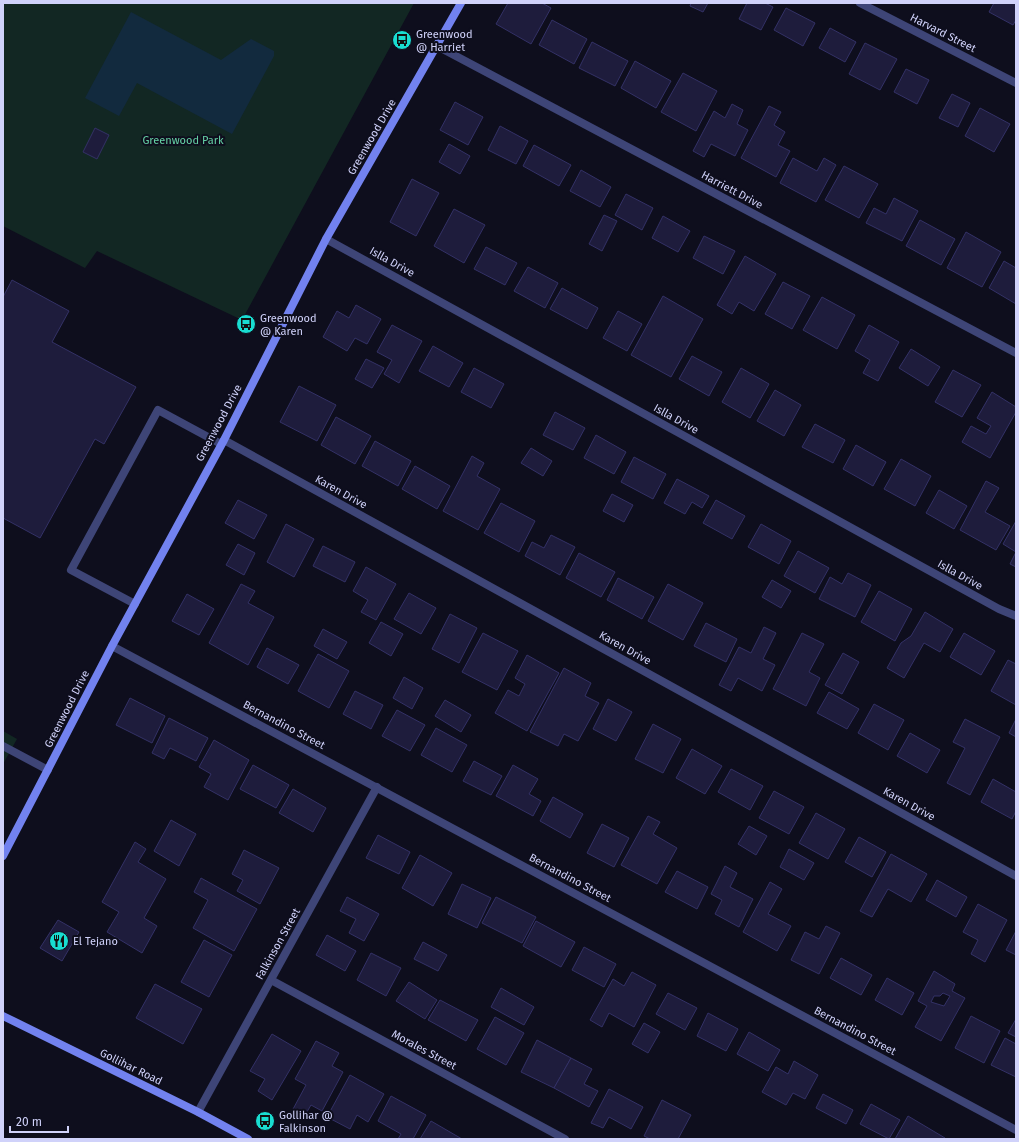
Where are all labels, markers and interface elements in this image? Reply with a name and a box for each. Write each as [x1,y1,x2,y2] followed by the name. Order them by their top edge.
[908,11,978,55] street label: Harvard Street
[416,28,473,54] place label: Greenwood @ Harriet
[391,29,413,51] bus stop icon: Greenwood @ Harriet
[345,97,399,177] street label: Greenwood Drive
[142,134,224,147] park label: Greenwood Park
[699,168,765,212] street label: Harriett Drive
[367,244,417,280] street label: Islla Drive
[260,312,317,338] place label: Greenwood @ Karen
[235,313,257,335] bus stop icon: Greenwood @ Karen
[193,382,245,464] street label: Greenwood Drive
[651,401,701,437] street label: Islla Drive
[313,472,369,512] street label: Karen Drive
[935,557,985,593] street label: Islla Drive
[597,628,653,668] street label: Karen Drive
[42,668,92,750] street label: Greenwood Drive
[241,698,327,752] street label: Bernandino Street
[881,784,937,824] street label: Karen Drive
[527,851,613,905] street label: Bernandino Street
[253,906,303,982] street label: Falkinson Street
[48,930,70,952] restaurant icon: El Tejano
[73,935,118,948] place label: El Tejano
[812,1004,898,1058] street label: Bernandino Street
[389,1027,459,1073] street label: Morales Street
[98,1046,164,1088] street label: Gollihar Road
[10,1108,68,1134] scale bar
[279,1109,333,1135] place label: Gollihar @ Falkinson
[254,1110,276,1132] bus stop icon: Gollihar @ Falkinson
[16,1115,42,1129] text: 20 m

